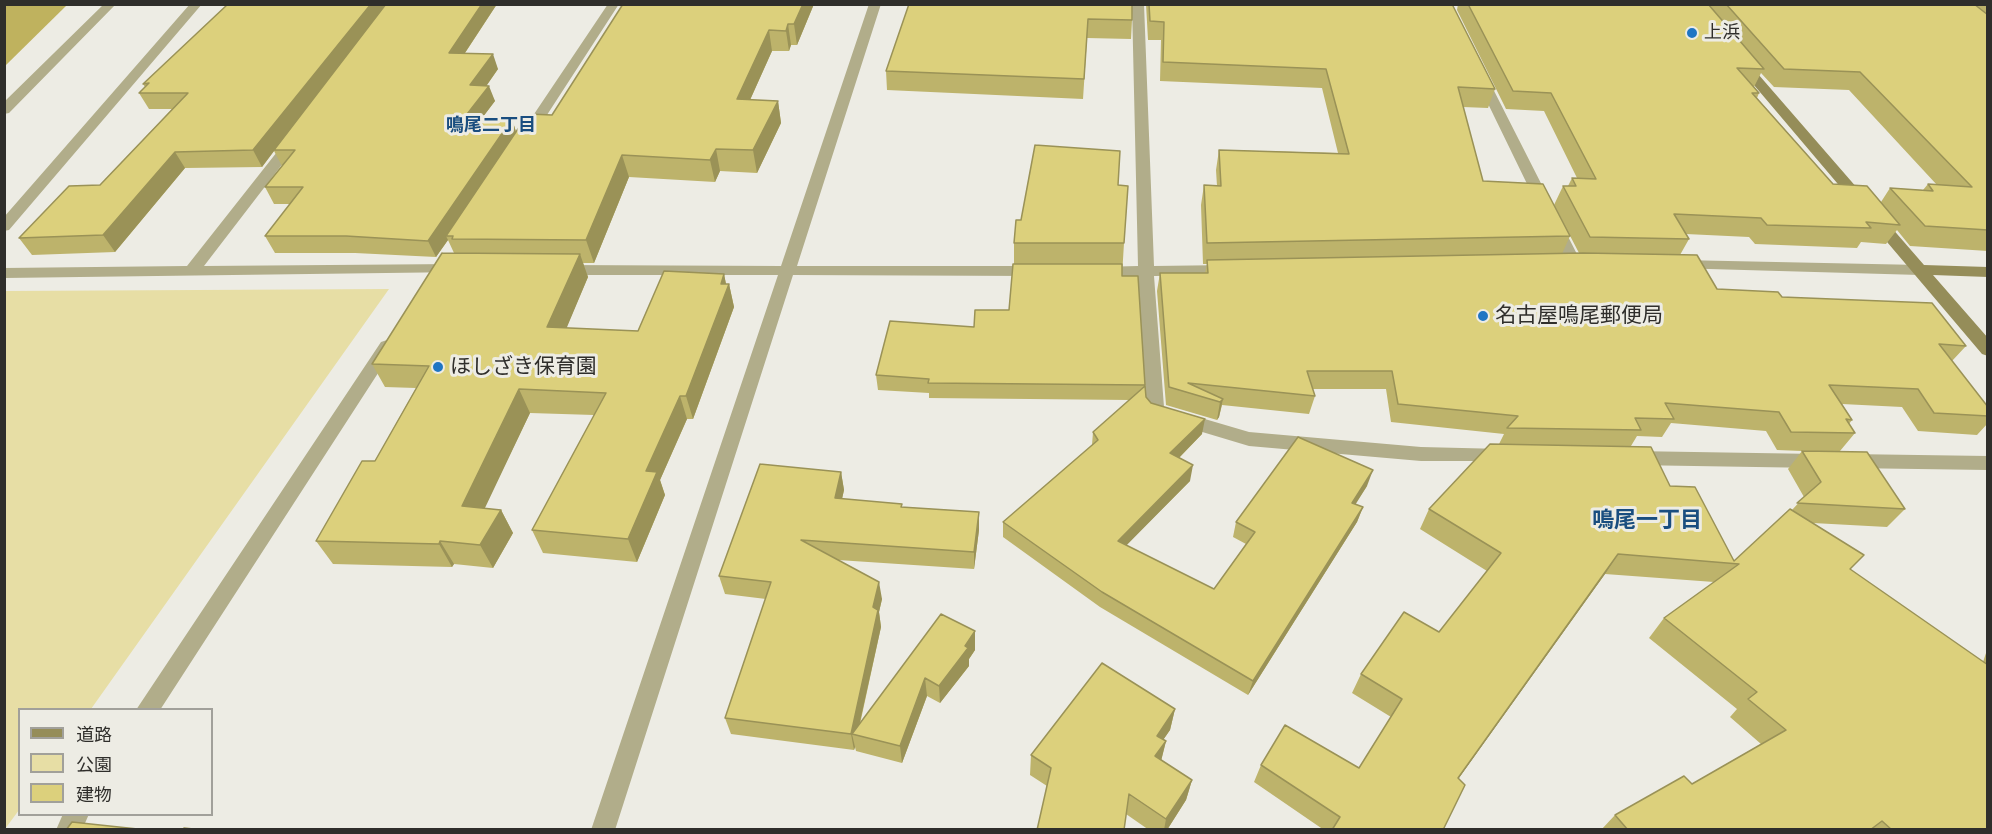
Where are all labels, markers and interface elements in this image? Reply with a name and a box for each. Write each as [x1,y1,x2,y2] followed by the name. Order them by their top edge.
[1704,22,1740,44] place label: 上浜
[1685,26,1699,40] marker: 上浜
[446,115,536,137] district label: 鳴尾二丁目
[1495,303,1663,329] place label: 名古屋鳴尾郵便局
[1476,309,1490,323] marker: 名古屋鳴尾郵便局
[450,354,597,380] place label: ほしざき保育園
[431,360,445,374] marker: ほしざき保育園
[1592,508,1702,534] district label: 鳴尾一丁目
[18,708,213,816] legend
[76,725,112,745] text: 道路
[76,755,112,775] text: 公園
[76,785,112,805] text: 建物

